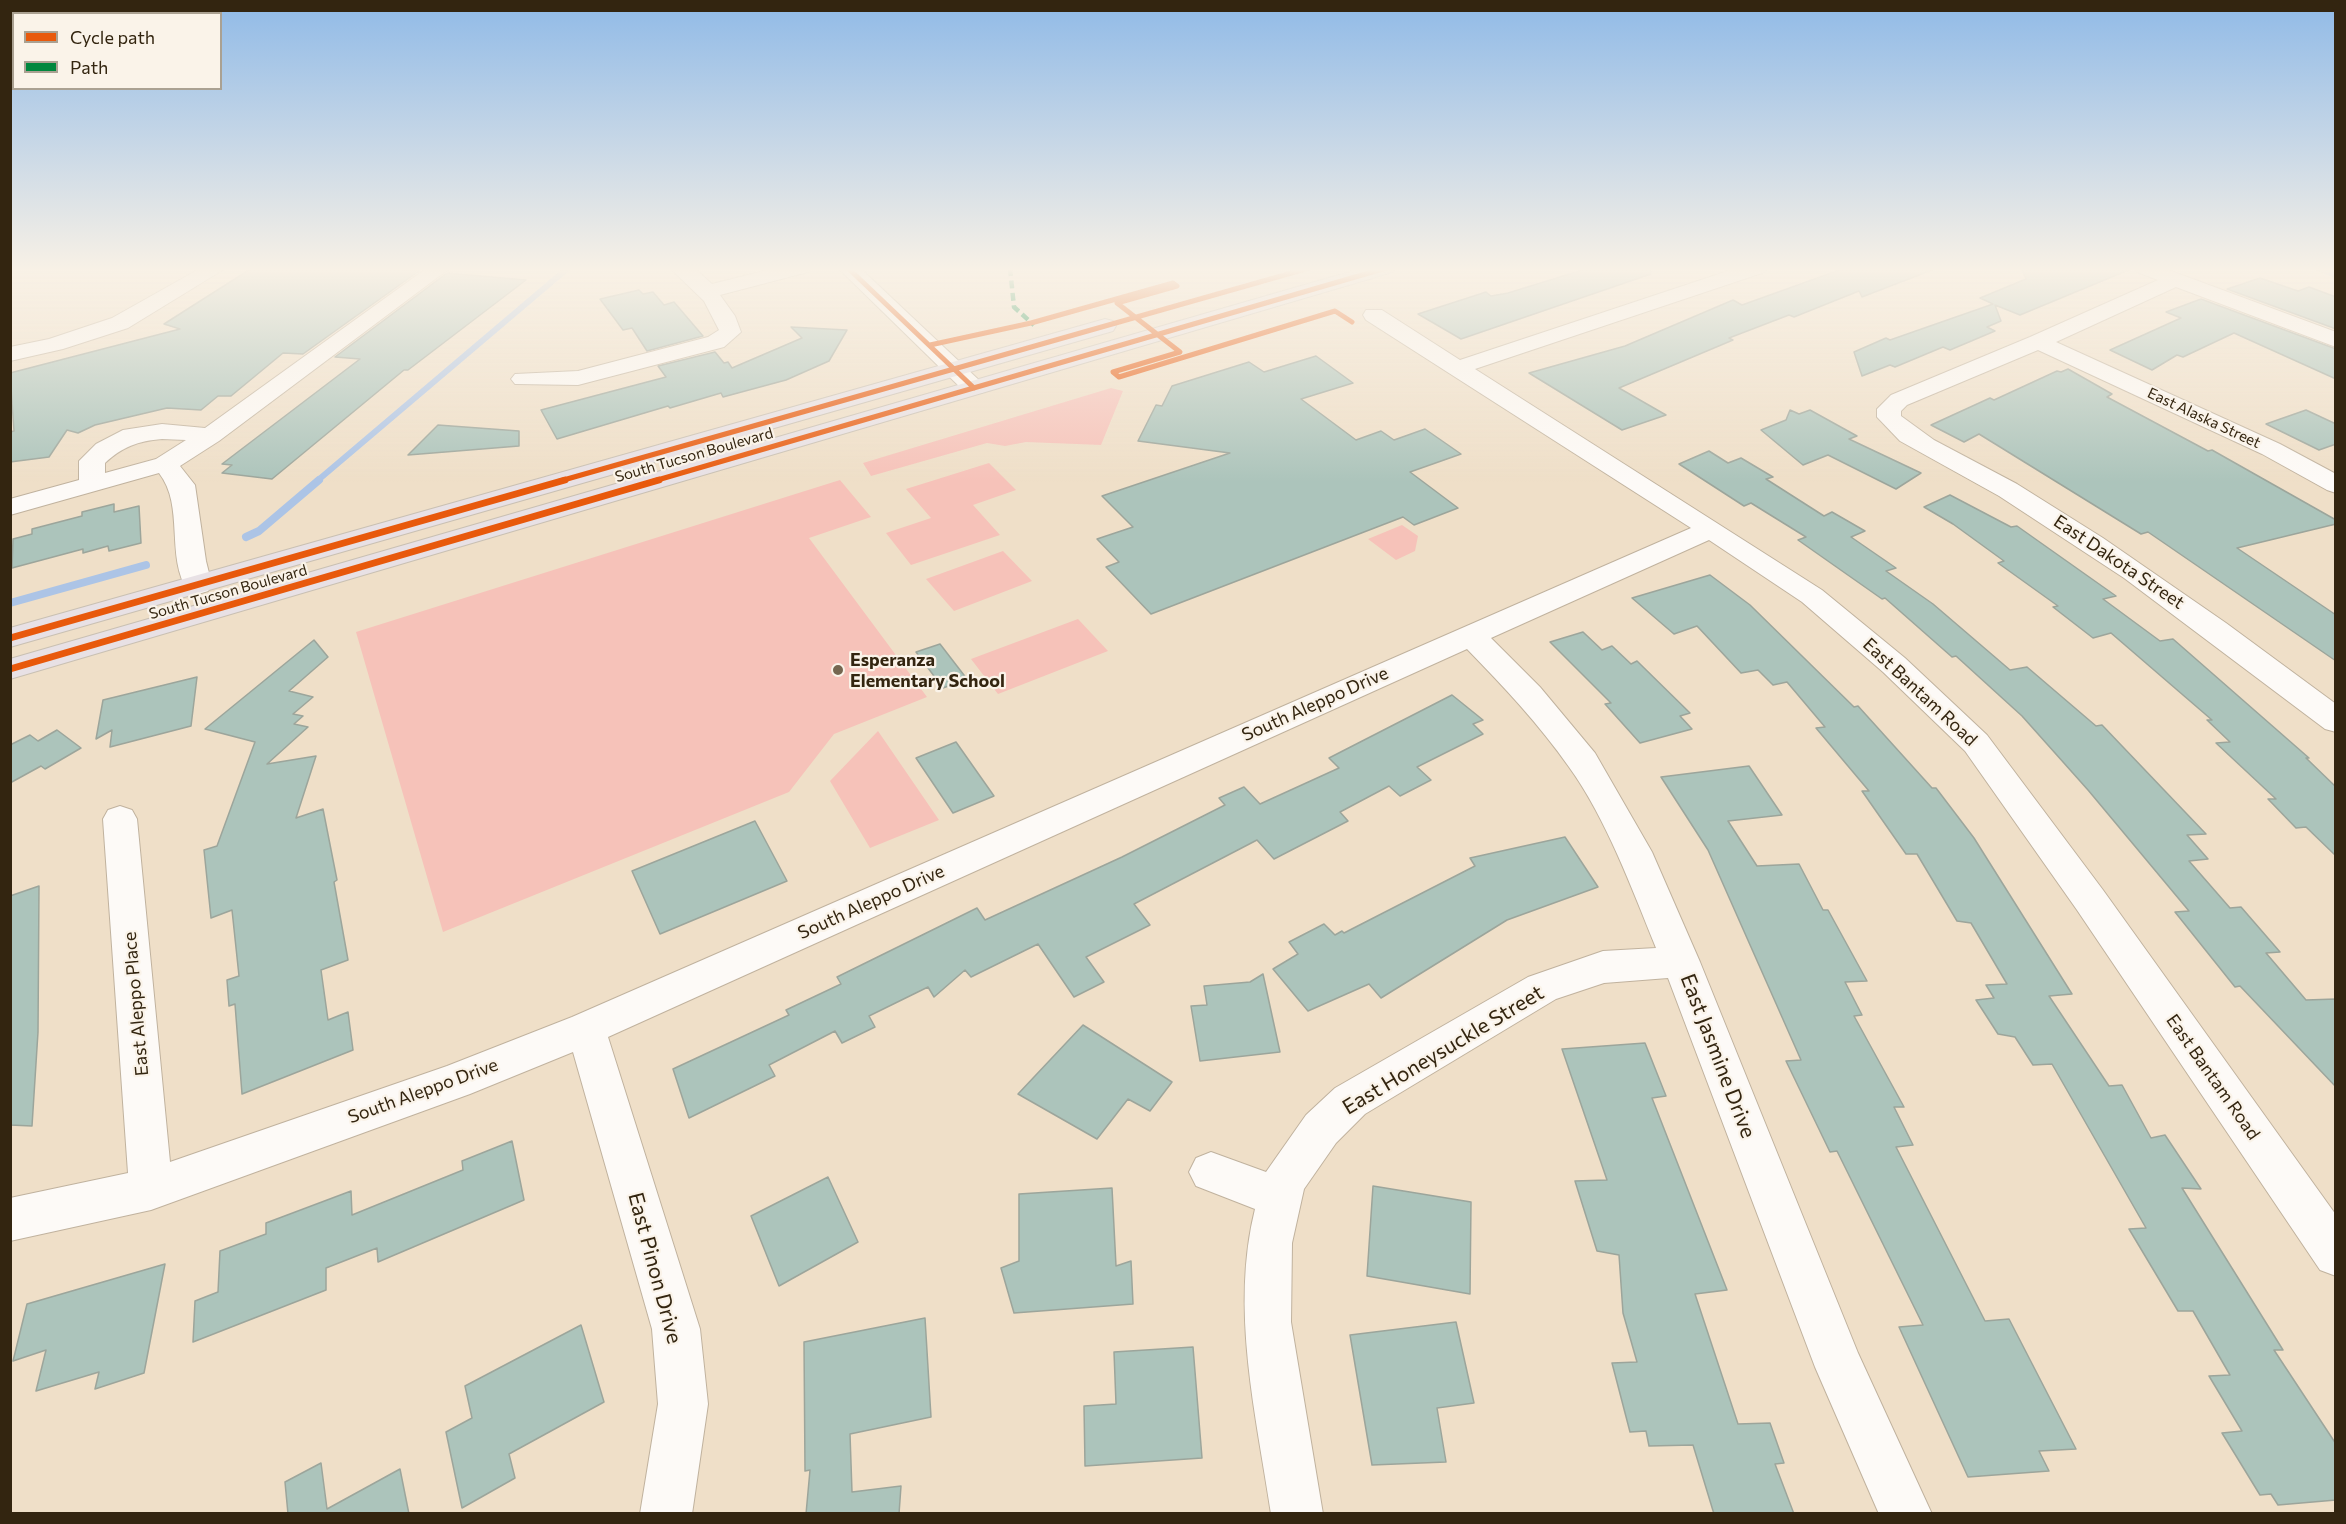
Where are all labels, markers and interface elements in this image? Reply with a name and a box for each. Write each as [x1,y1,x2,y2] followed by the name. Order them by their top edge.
[12,12,222,90] legend
[70,26,155,48] text: Cycle path
[70,56,108,78] text: Path
[2145,384,2263,452] street label: East Alaska Street
[613,424,775,486] street label: South Tucson Boulevard
[2050,510,2188,614] street label: East Dakota Street
[147,561,309,623] street label: South Tucson Boulevard
[1858,633,1982,751] street label: East Bantam Road
[850,649,1005,692] place label: Esperanza Elementary School
[1238,662,1392,746] street label: South Aleppo Drive
[831,663,845,677] marker: Esperanza Elementary School
[794,860,948,944] street label: South Aleppo Drive
[119,931,153,1077] street label: East Aleppo Place
[1675,970,1761,1142] street label: East Jasmine Drive
[1338,980,1548,1120] street label: East Honeysuckle Street
[2162,1010,2264,1144] street label: East Bantam Road
[345,1054,501,1128] street label: South Aleppo Drive
[623,1190,687,1346] street label: East Pinon Drive

